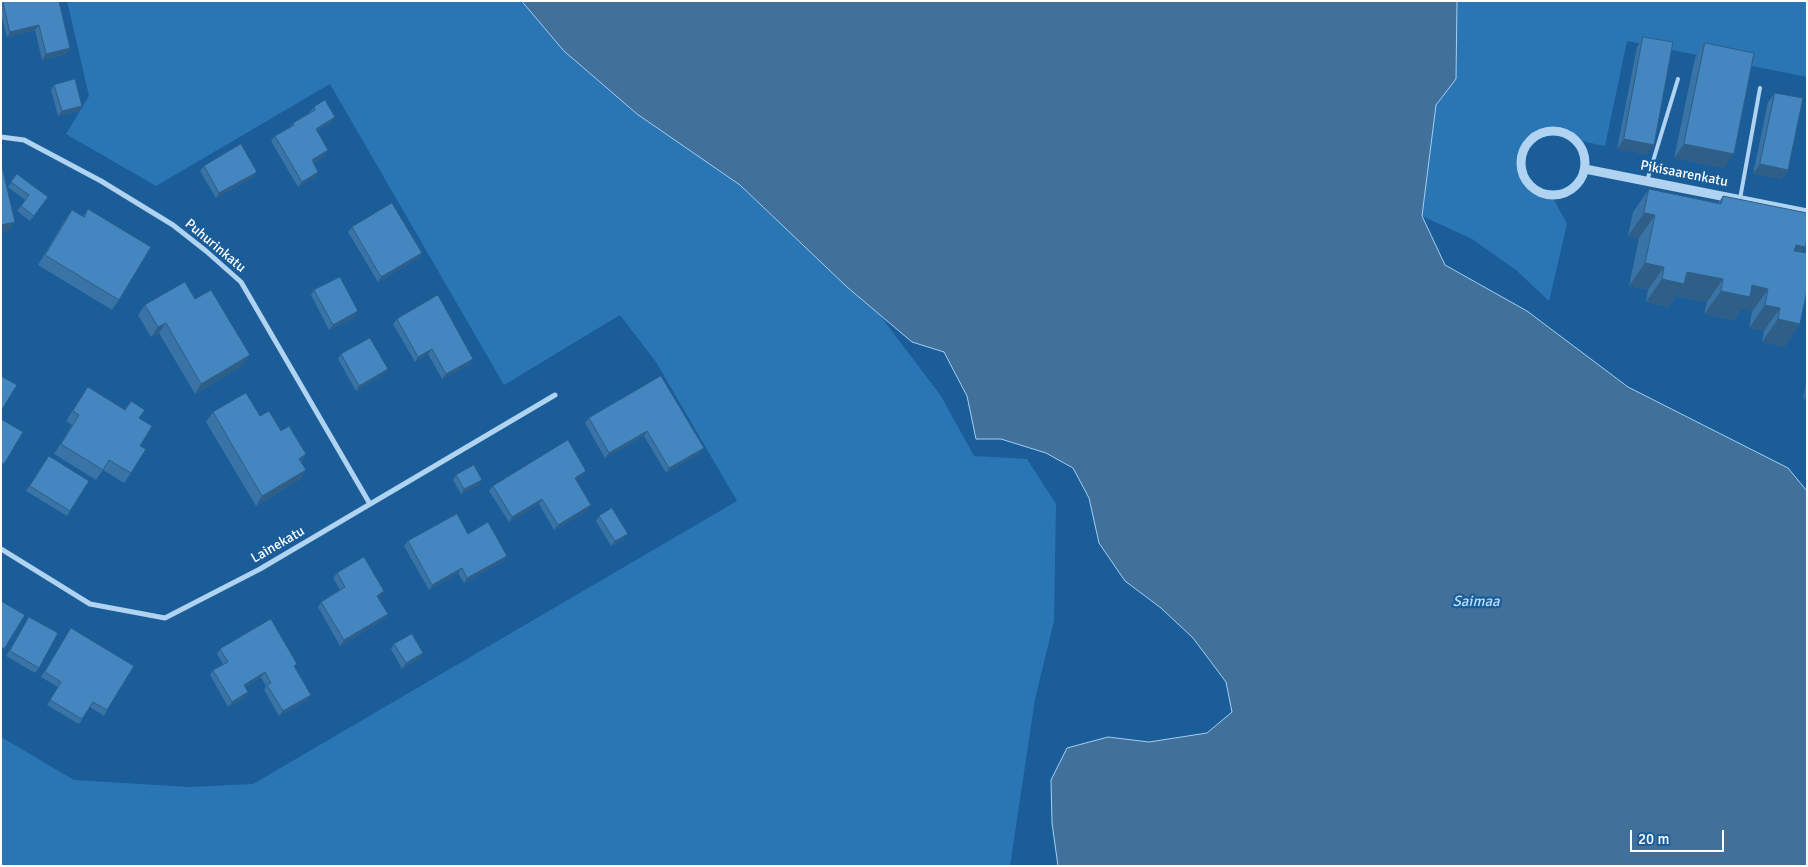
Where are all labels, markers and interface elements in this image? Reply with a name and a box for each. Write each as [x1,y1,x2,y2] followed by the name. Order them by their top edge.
[1639,157,1729,191] street label: Pikisaarenkatu
[181,216,249,276] street label: Puhurinkatu
[248,523,308,567] street label: Lainekatu
[1452,593,1500,611] water label: Saimaa
[1633,820,1727,852] scale bar
[1638,830,1669,848] text: 20 m

